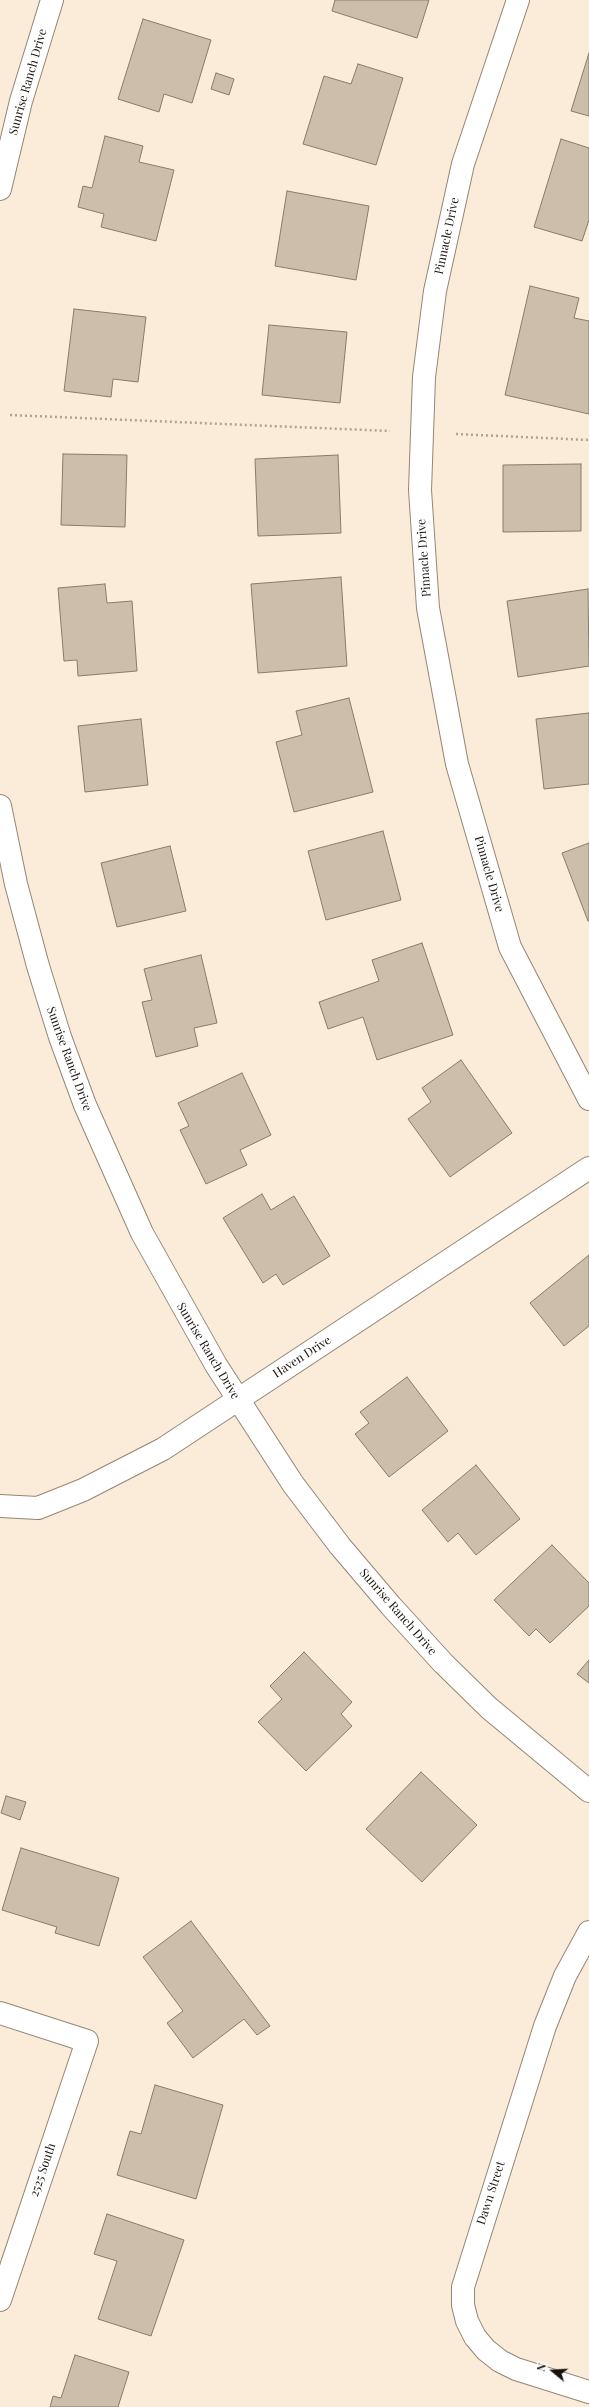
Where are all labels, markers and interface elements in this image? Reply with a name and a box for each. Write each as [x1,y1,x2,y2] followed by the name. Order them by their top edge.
[6,27,50,137] street label: Sunrise Ranch Drive
[432,196,462,276] street label: Pinnacle Drive
[414,518,434,598] street label: Pinnacle Drive
[471,834,507,914] street label: Pinnacle Drive
[43,1005,95,1113] street label: Sunrise Ranch Drive
[173,1300,243,1402] street label: Sunrise Ranch Drive
[270,1333,334,1381] street label: Haven Drive
[356,1566,440,1658] street label: Sunrise Ranch Drive
[27,2141,59,2199] street label: 2525 South
[474,2159,508,2227] street label: Dawn Street
[533,2351,573,2391] north arrow
[533,2361,549,2373] text: N

